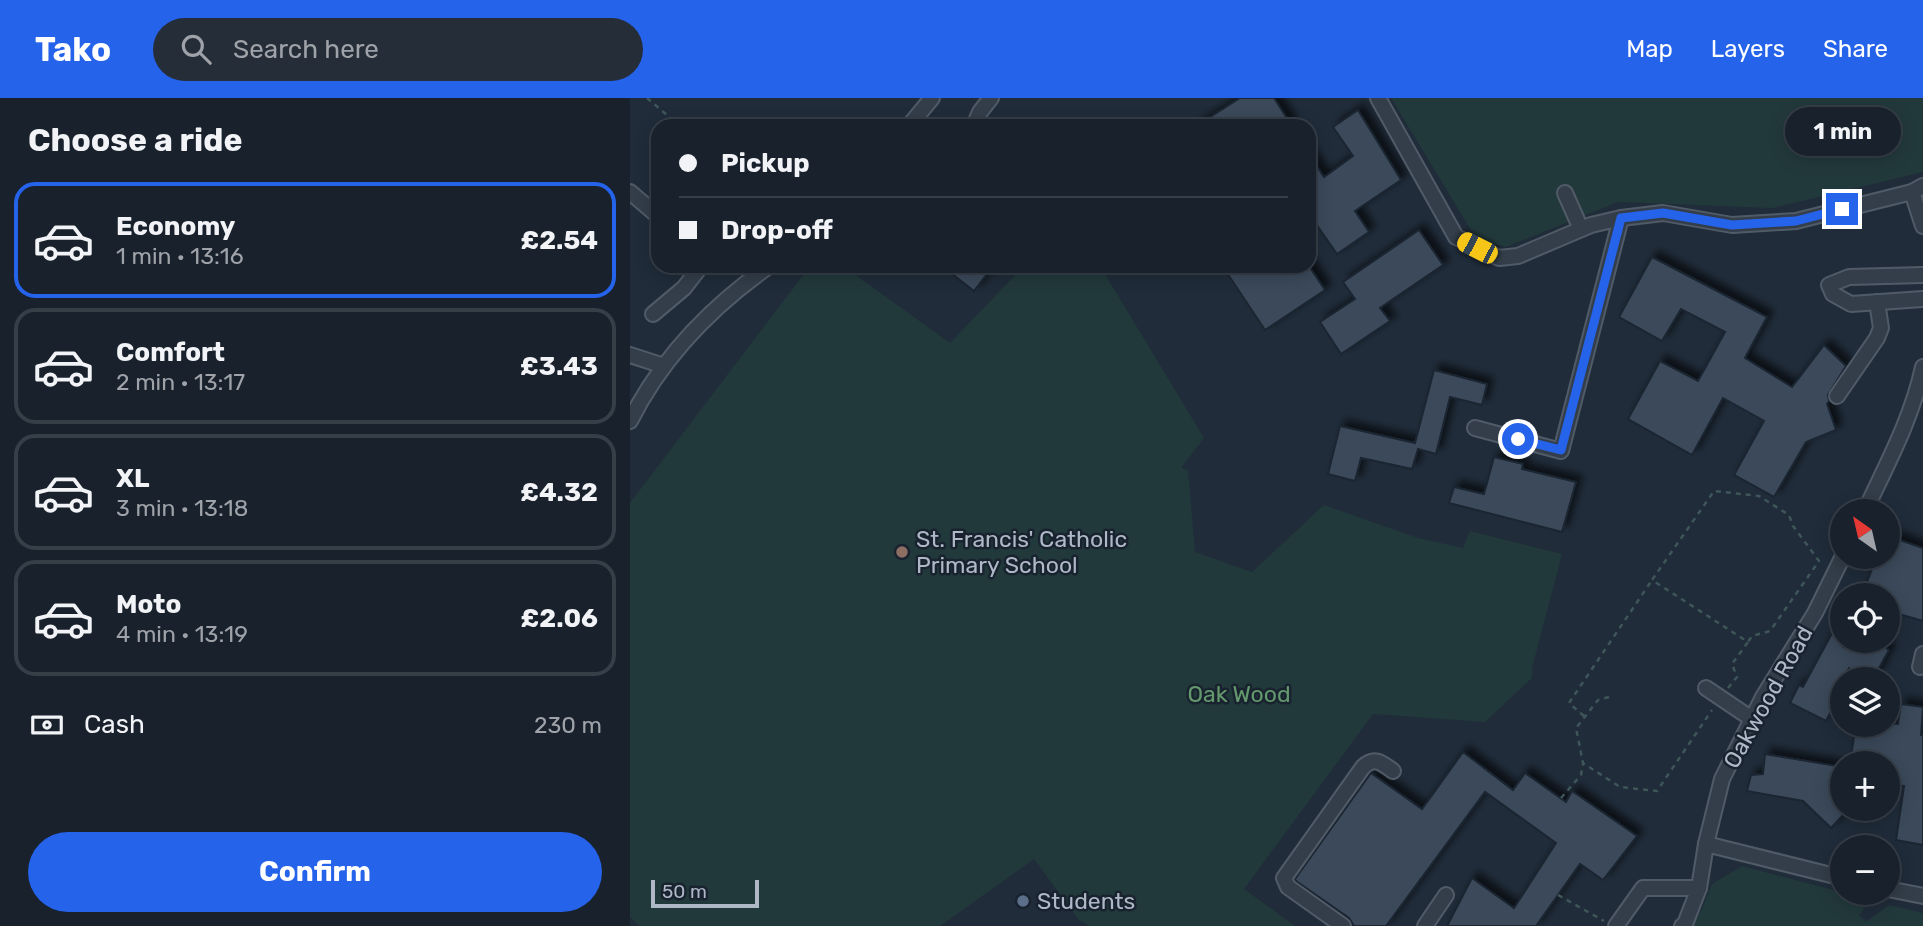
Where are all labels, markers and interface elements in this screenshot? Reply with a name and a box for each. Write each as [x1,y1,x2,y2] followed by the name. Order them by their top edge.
[153,18,643,81] search box
[35,30,111,69] text: Tako
[177,30,215,68] icon: search
[233,34,379,65] text: Search here
[1626,35,1673,63] text: Map
[1711,35,1785,63] text: Layers
[1823,35,1888,63] text: Share
[1784,108,1900,156] callout: 1 min
[1814,117,1872,145] text: 1 min
[28,121,242,159] text: Choose a ride
[721,148,810,179] text: Pickup
[1826,193,1858,225] route end
[32,209,95,272] icon: car
[116,211,235,242] text: Economy
[721,215,833,246] text: Drop-off
[520,225,598,256] text: £2.54
[1454,229,1501,267] car
[116,242,244,270] text: 1 min · 13:16
[32,335,95,398] icon: car
[116,337,225,368] text: Comfort
[520,351,598,382] text: £3.43
[116,368,245,396] text: 2 min · 13:17
[1502,423,1534,455] route start
[32,461,95,524] icon: car
[116,463,149,494] text: XL
[520,477,598,508] text: £4.32
[116,494,248,522] text: 3 min · 13:18
[1830,499,1900,569] north arrow
[1830,499,1900,905] map controls
[916,525,1127,579] place label: St. Francis' Catholic Primary School
[894,544,910,560] marker: St. Francis' Catholic Primary School
[1830,583,1900,653] button: locate
[32,587,95,650] icon: car
[116,589,181,620] text: Moto
[521,603,598,634] text: £2.06
[116,620,248,648] text: 4 min · 13:19
[1717,621,1819,773] street label: Oakwood Road
[1830,667,1900,737] button: layers
[1187,680,1291,708] park label: Oak Wood
[28,706,66,744] icon: cash
[84,709,145,740] text: Cash
[534,711,602,739] text: 230 m
[1830,751,1900,821] button: +
[28,832,602,912] button: Confirm
[1830,835,1900,905] button: −
[651,877,760,909] scale bar
[662,880,707,903] text: 50 m
[1037,887,1135,915] place label: Students
[1015,893,1031,909] marker: Students

